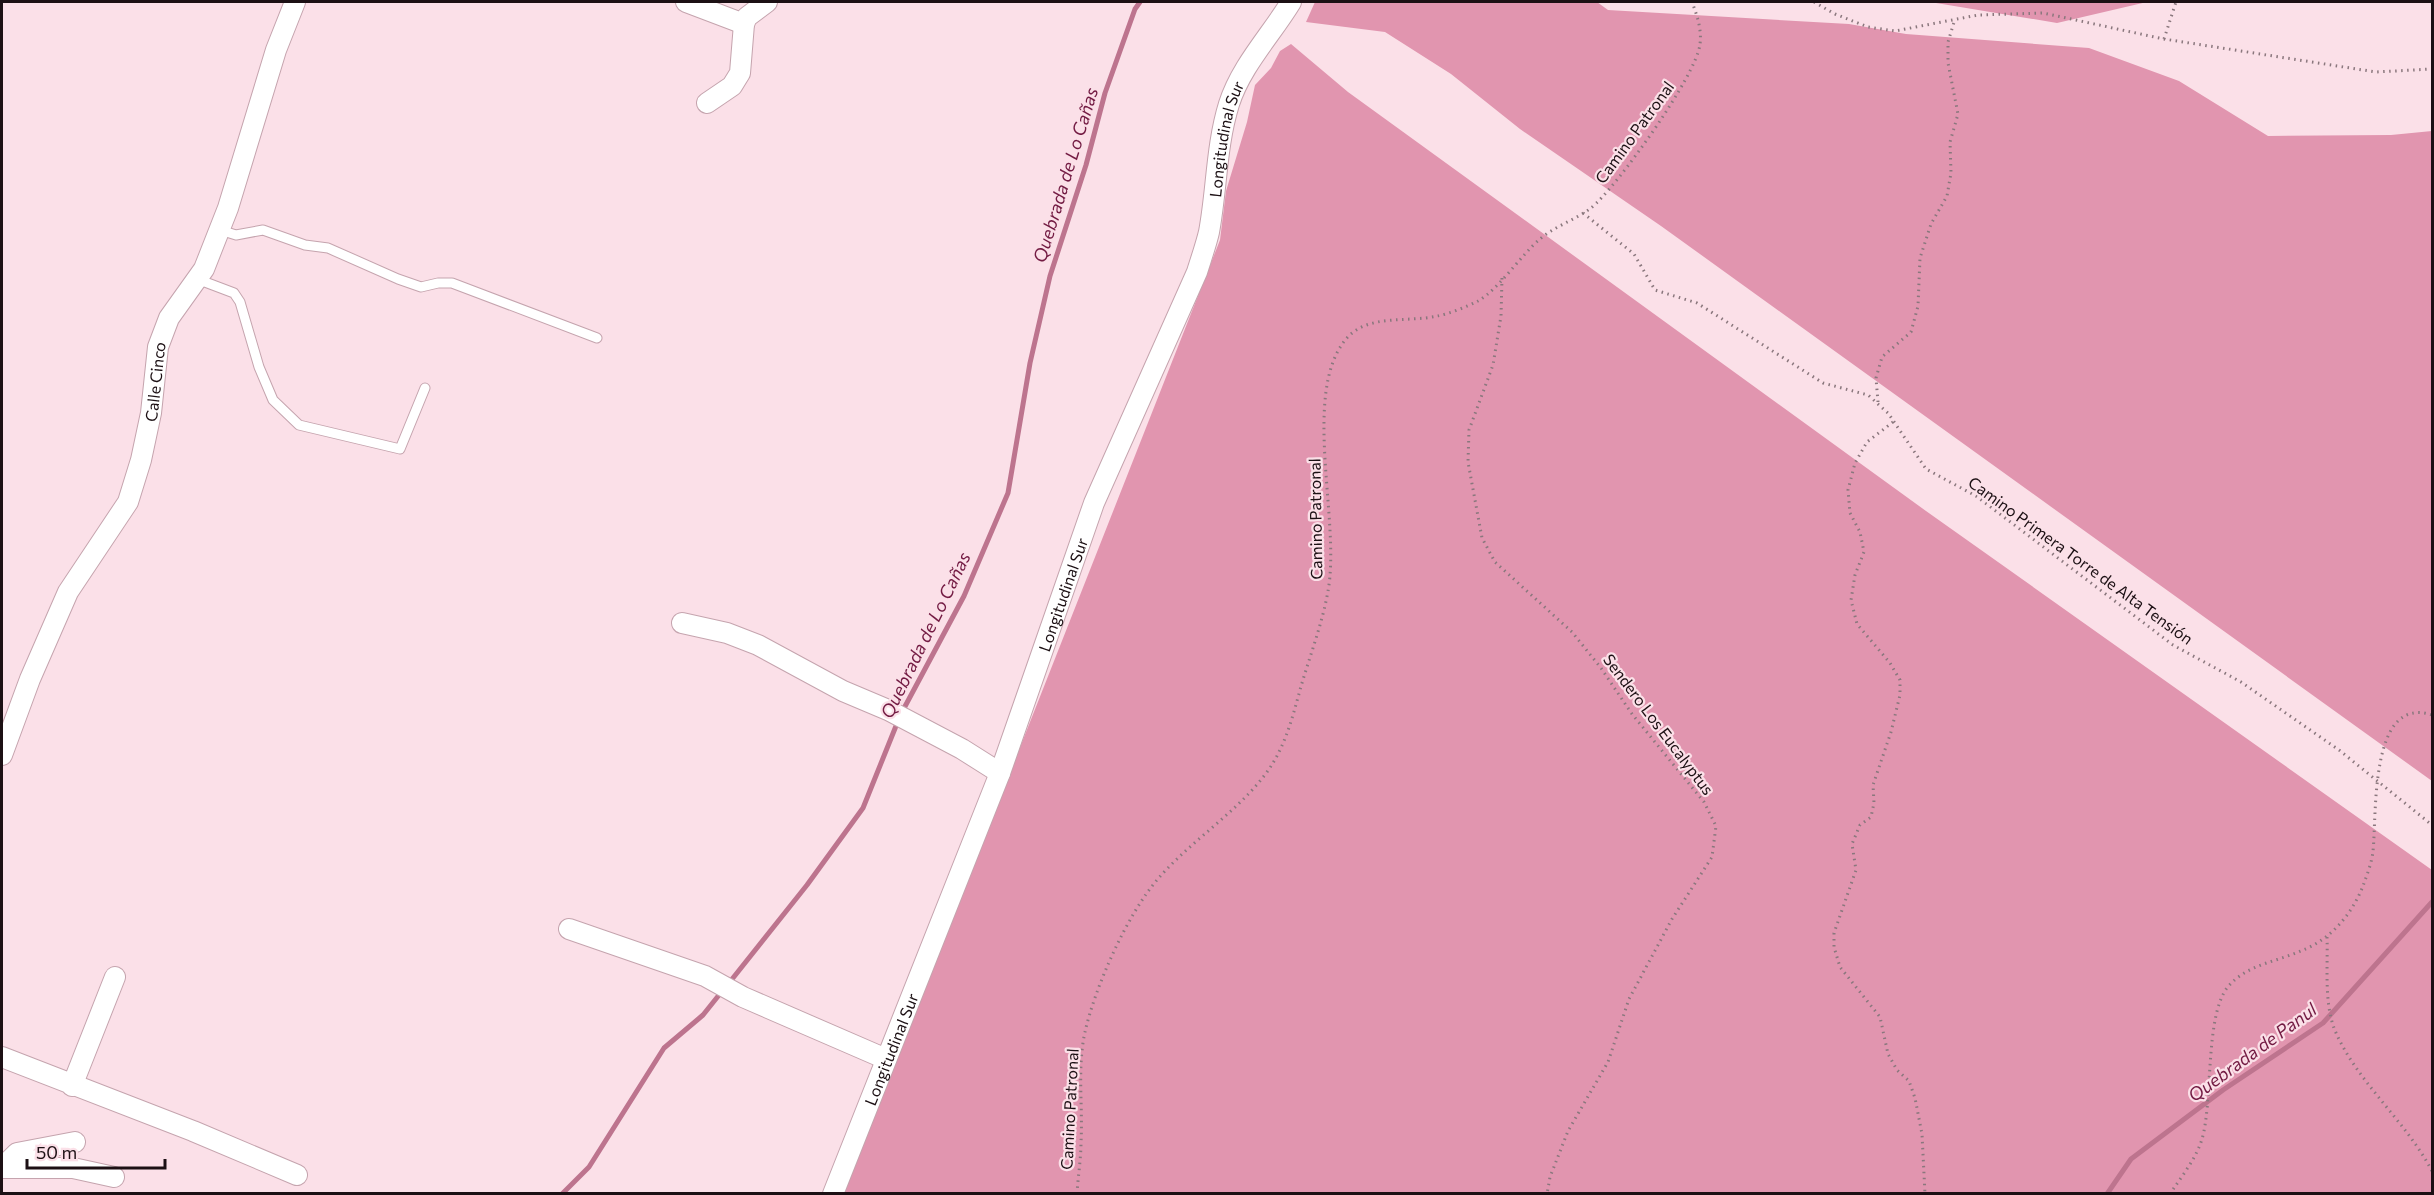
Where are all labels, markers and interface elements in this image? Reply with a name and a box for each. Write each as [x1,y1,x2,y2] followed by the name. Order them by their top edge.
[1205,77,1247,198] street label: Longitudinal Sur
[1591,77,1677,187] street label: Camino Patronal
[1028,85,1102,265] water label: Quebrada de Lo Cañas
[140,338,169,423] street label: Calle Cinco
[1304,458,1326,580] street label: Camino Patronal
[1965,472,2197,648] street label: Camino Primera Torre de Alta Tensión
[1034,535,1091,654] street label: Longitudinal Sur
[875,548,975,722] water label: Quebrada de Lo Cañas
[1600,650,1718,798] street label: Sendero Los Eucalyptus
[860,990,922,1108] street label: Longitudinal Sur
[2183,998,2321,1106] water label: Quebrada de Panul
[1056,1048,1082,1170] street label: Camino Patronal
[27,1132,165,1170] scale bar
[36,1141,77,1163] text: 50 m

